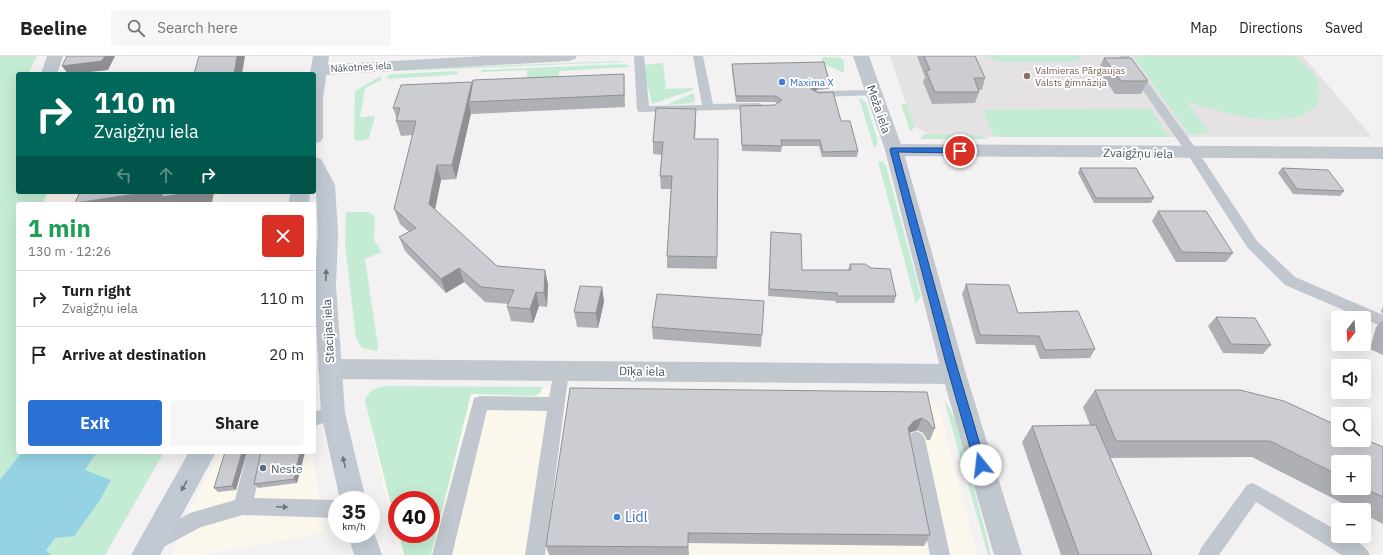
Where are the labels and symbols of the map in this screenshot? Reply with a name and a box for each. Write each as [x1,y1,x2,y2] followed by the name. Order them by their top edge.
[330,59,392,75] street label: Nākotnes iela
[1035,64,1126,89] place label: Valmieras Pārgaujas Valsts ģimnāzija
[1022,71,1032,81] marker: Valmieras Pārgaujas Valsts ģimnāzija
[790,76,834,89] place label: Maxima X
[777,77,787,87] marker: Maxima X
[864,83,894,136] street label: Meža iela
[943,134,977,168] pin
[1103,145,1174,161] street label: Zvaigžņu iela
[322,269,329,281] one-way arrow
[319,298,337,363] street label: Stacijas iela
[1331,311,1371,351] north arrow
[619,363,666,379] street label: Dīķa iela
[960,444,1002,486] position arrow
[340,456,346,468] one-way arrow
[271,461,303,476] place label: Neste
[258,463,268,473] marker: Neste
[181,480,187,492] one-way arrow
[388,491,440,543] speed limit sign: 40
[276,504,289,510] one-way arrow
[625,508,648,526] place label: Lidl
[612,512,622,522] marker: Lidl

